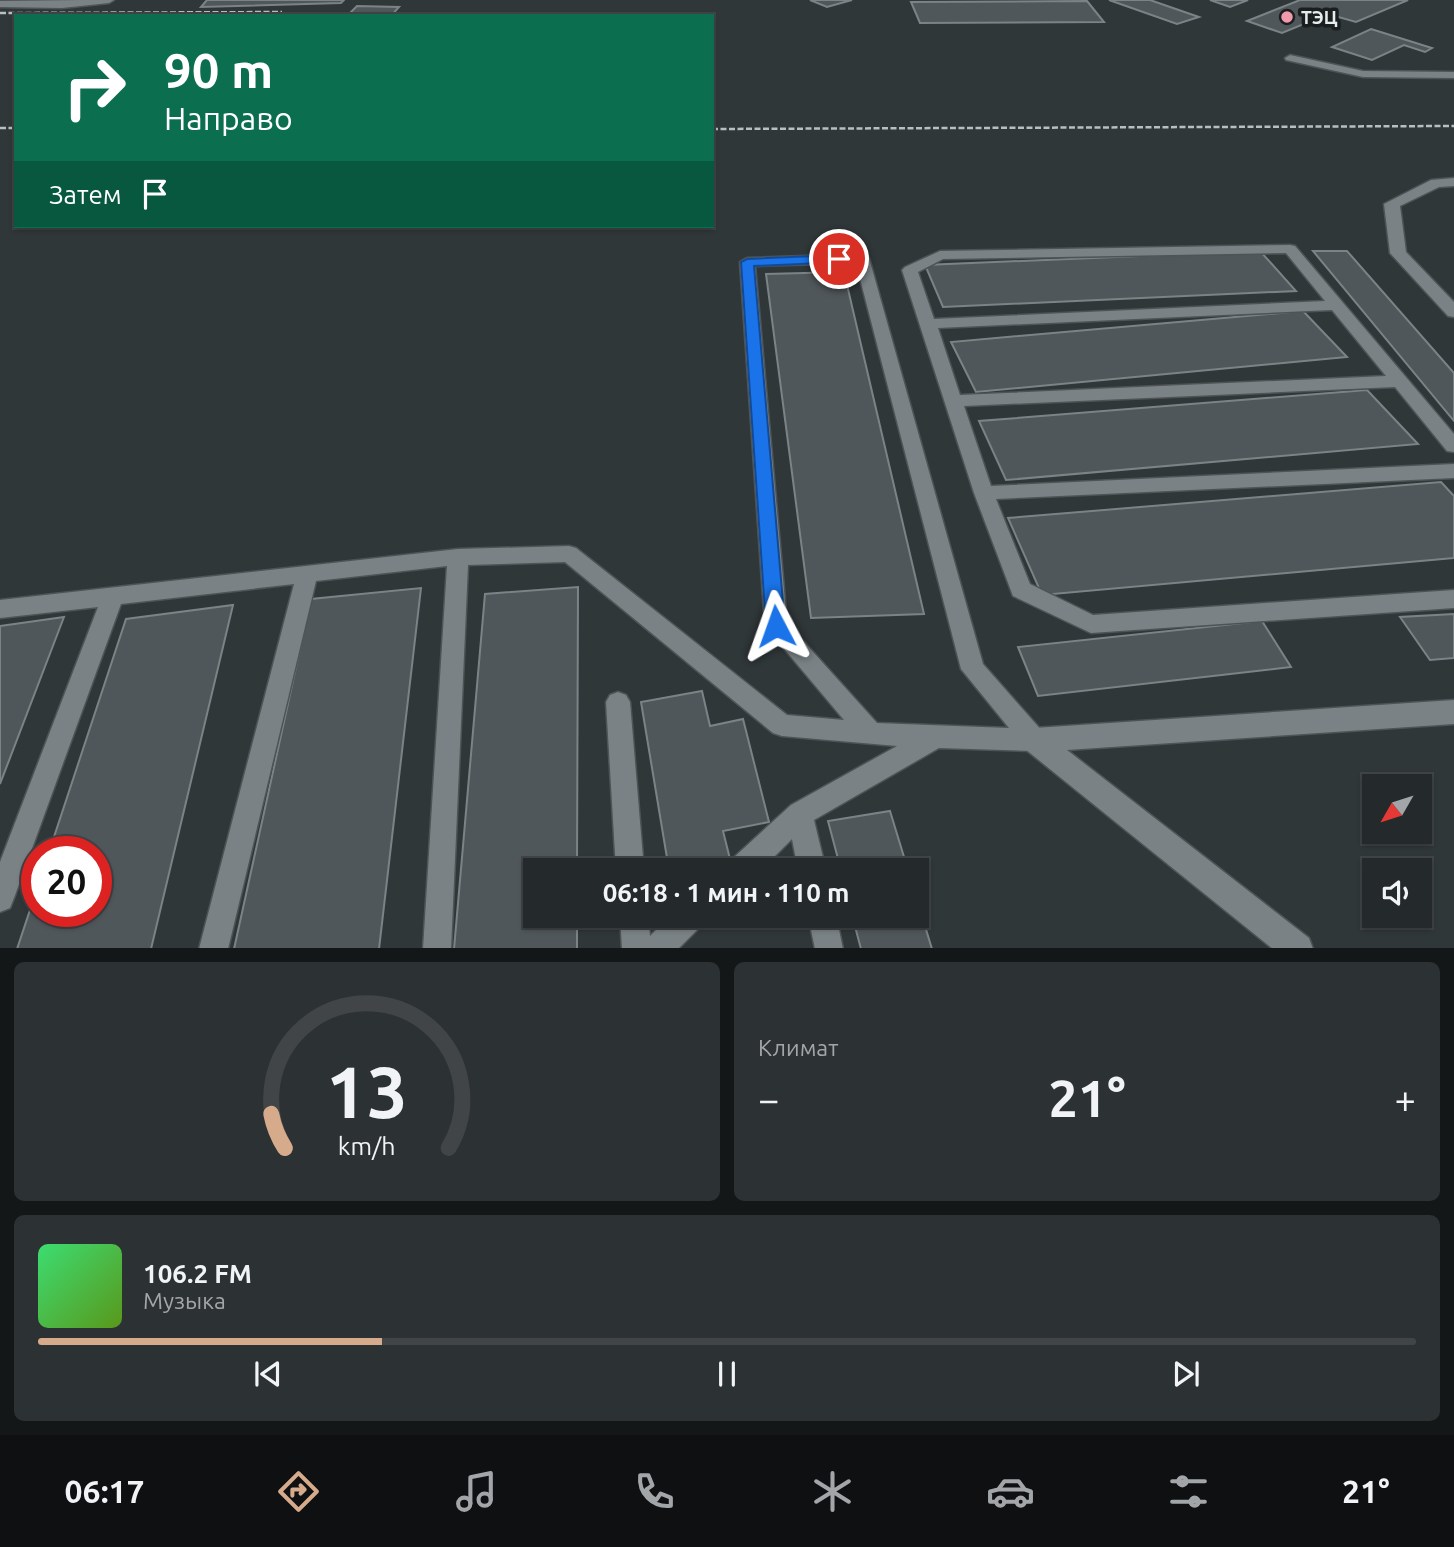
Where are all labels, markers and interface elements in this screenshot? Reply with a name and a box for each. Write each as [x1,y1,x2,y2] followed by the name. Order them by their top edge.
[1301,7,1338,27] place label: ТЭЦ
[1279,9,1295,25] marker: ТЭЦ
[49,42,140,133] icon: right
[164,42,273,97] text: 90 m
[164,100,293,136] text: Направо
[136,175,174,213] icon: arrive
[49,180,122,209] text: Затем
[809,229,869,289] pin
[820,240,858,278] icon: arrive
[739,589,813,663] position arrow
[1362,774,1432,844] north arrow
[1362,774,1432,928] map controls
[21,836,112,927] speed limit sign: 20
[1362,858,1432,928] button: sound
[603,878,849,907] text: 06:18 · 1 мин · 110 m
[758,1035,838,1060] text: Климат
[326,1050,408,1132] text: 13
[1048,1069,1126,1127] text: 21°
[758,1078,779,1120] text: −
[1395,1078,1416,1120] text: +
[338,1131,396,1159] text: km/h
[143,1259,252,1288] text: 106.2 FM
[143,1288,226,1313] text: Музыка
[249,1355,287,1393] icon: previous
[708,1355,746,1393] icon: pause
[1167,1355,1205,1393] icon: next
[274,1467,323,1516] icon: directions
[452,1467,501,1516] icon: music
[630,1467,679,1516] icon: phone
[808,1467,857,1516] icon: climate
[986,1467,1035,1516] icon: car
[1164,1467,1213,1516] icon: filters
[65,1473,145,1509] text: 06:17
[1342,1473,1389,1509] text: 21°

